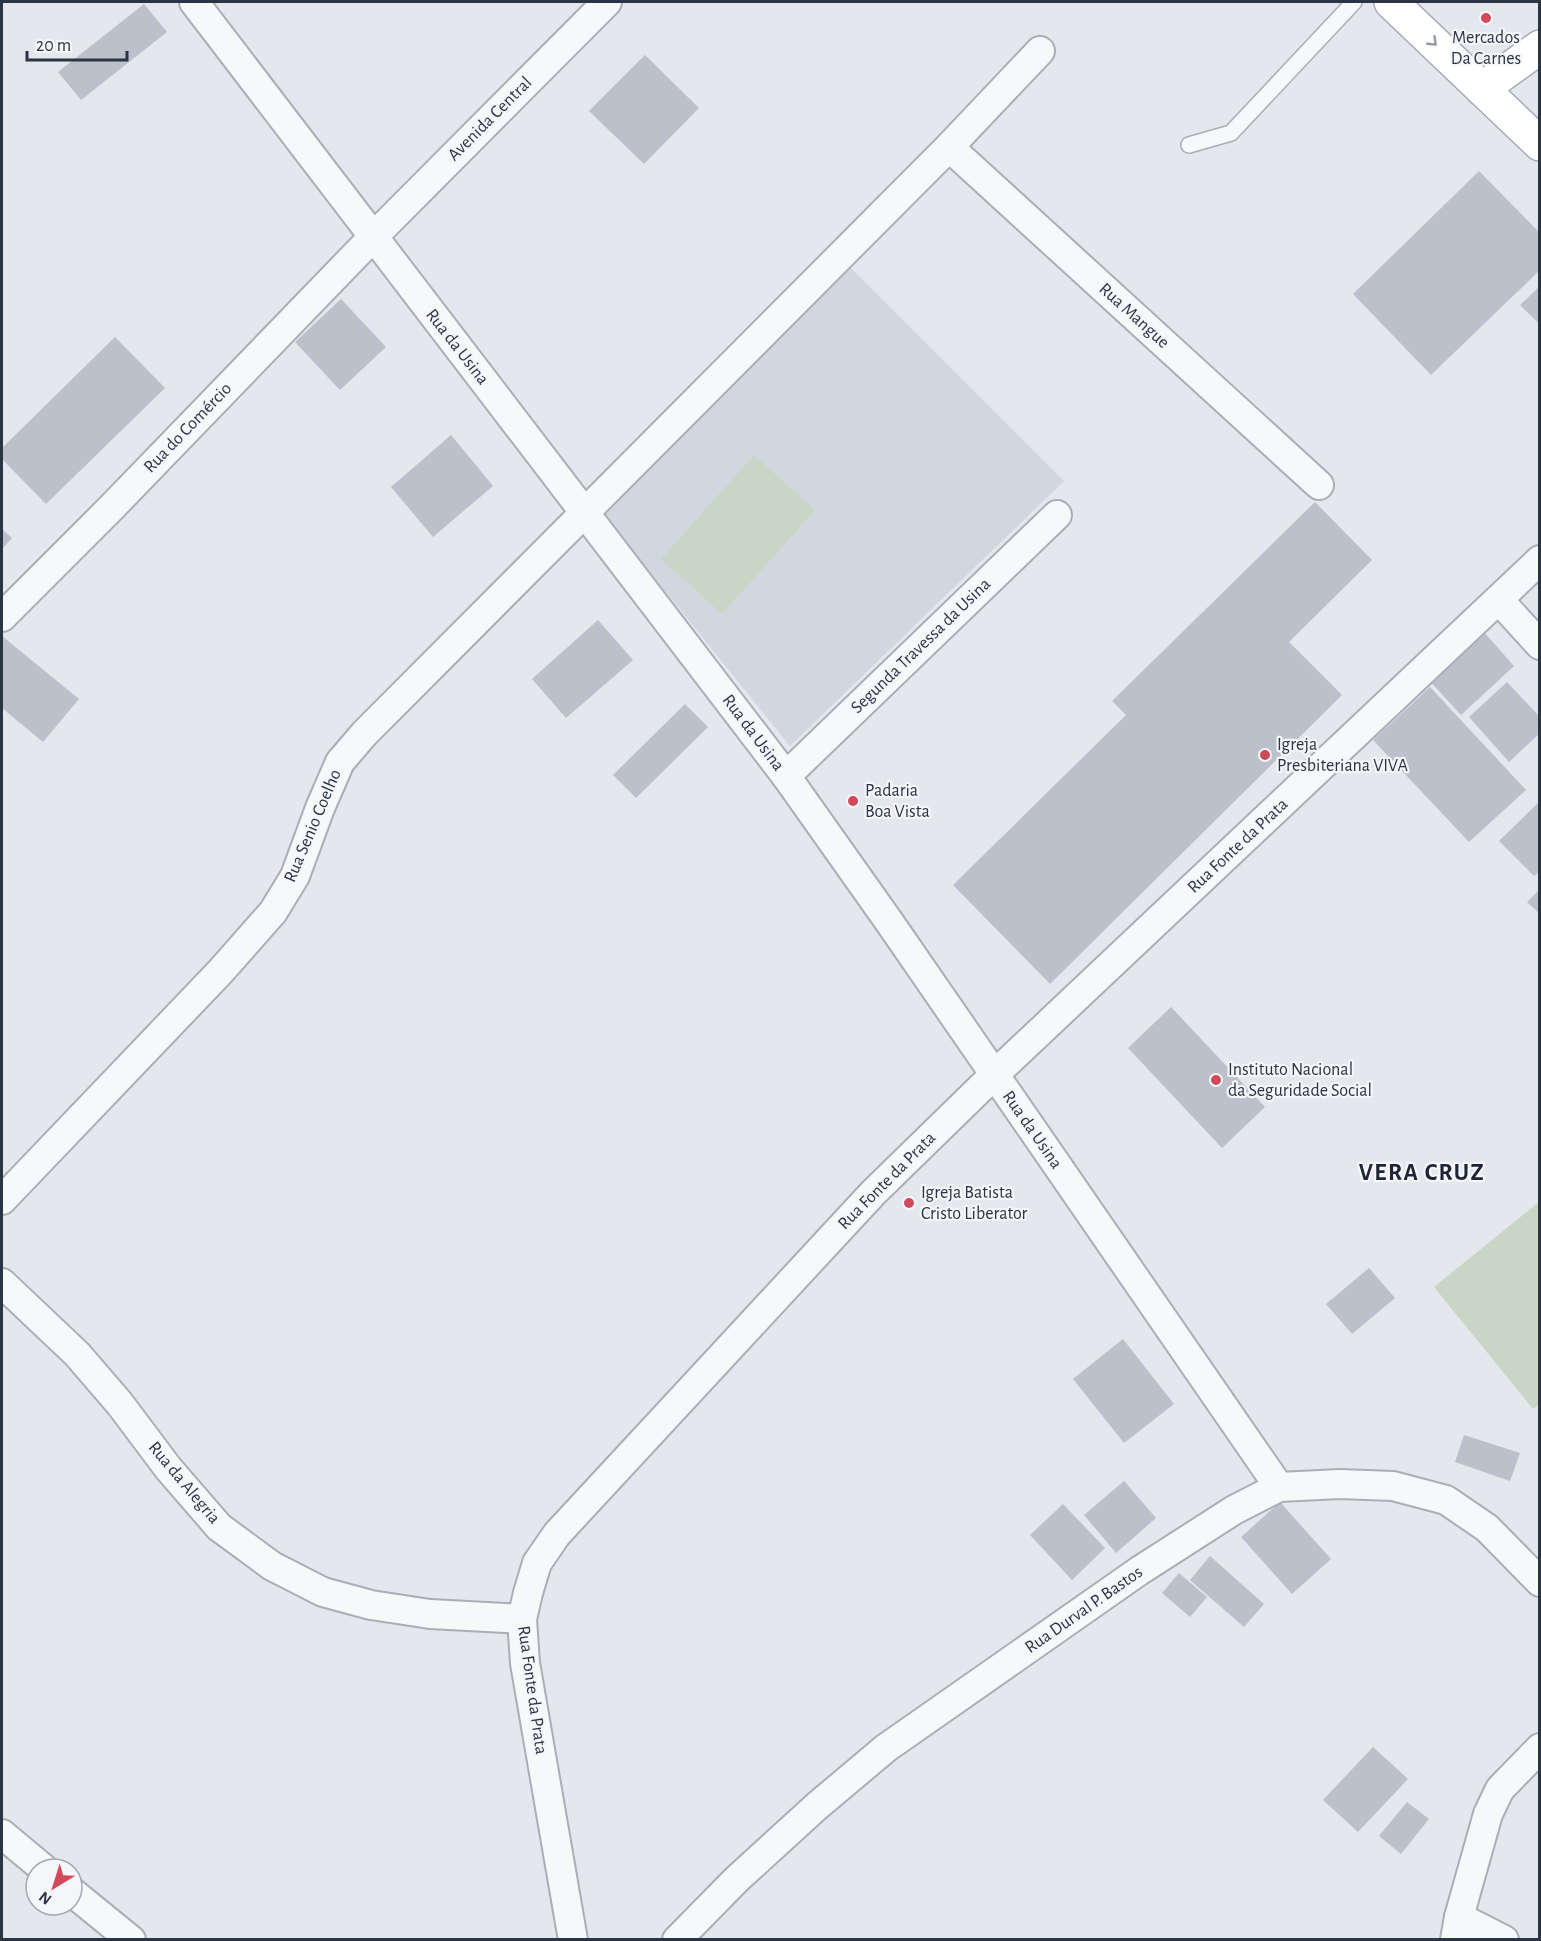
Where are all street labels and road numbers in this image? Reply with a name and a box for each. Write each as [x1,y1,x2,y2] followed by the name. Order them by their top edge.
[444,73,536,165] street label: Avenida Central
[1095,280,1173,352] street label: Rua Mangue
[422,306,492,388] street label: Rua da Usina
[141,379,235,477] street label: Rua do Comércio
[848,575,994,717] street label: Segunda Travessa da Usina
[719,691,787,775] street label: Rua da Usina
[281,767,345,885] street label: Rua Senio Coelho
[1184,795,1292,897] street label: Rua Fonte da Prata
[999,1088,1065,1172] street label: Rua da Usina
[835,1129,939,1233] street label: Rua Fonte da Prata
[145,1439,223,1527] street label: Rua da Alegria
[1022,1563,1146,1657] street label: Rua Durval P. Bastos
[514,1625,550,1755] street label: Rua Fonte da Prata

